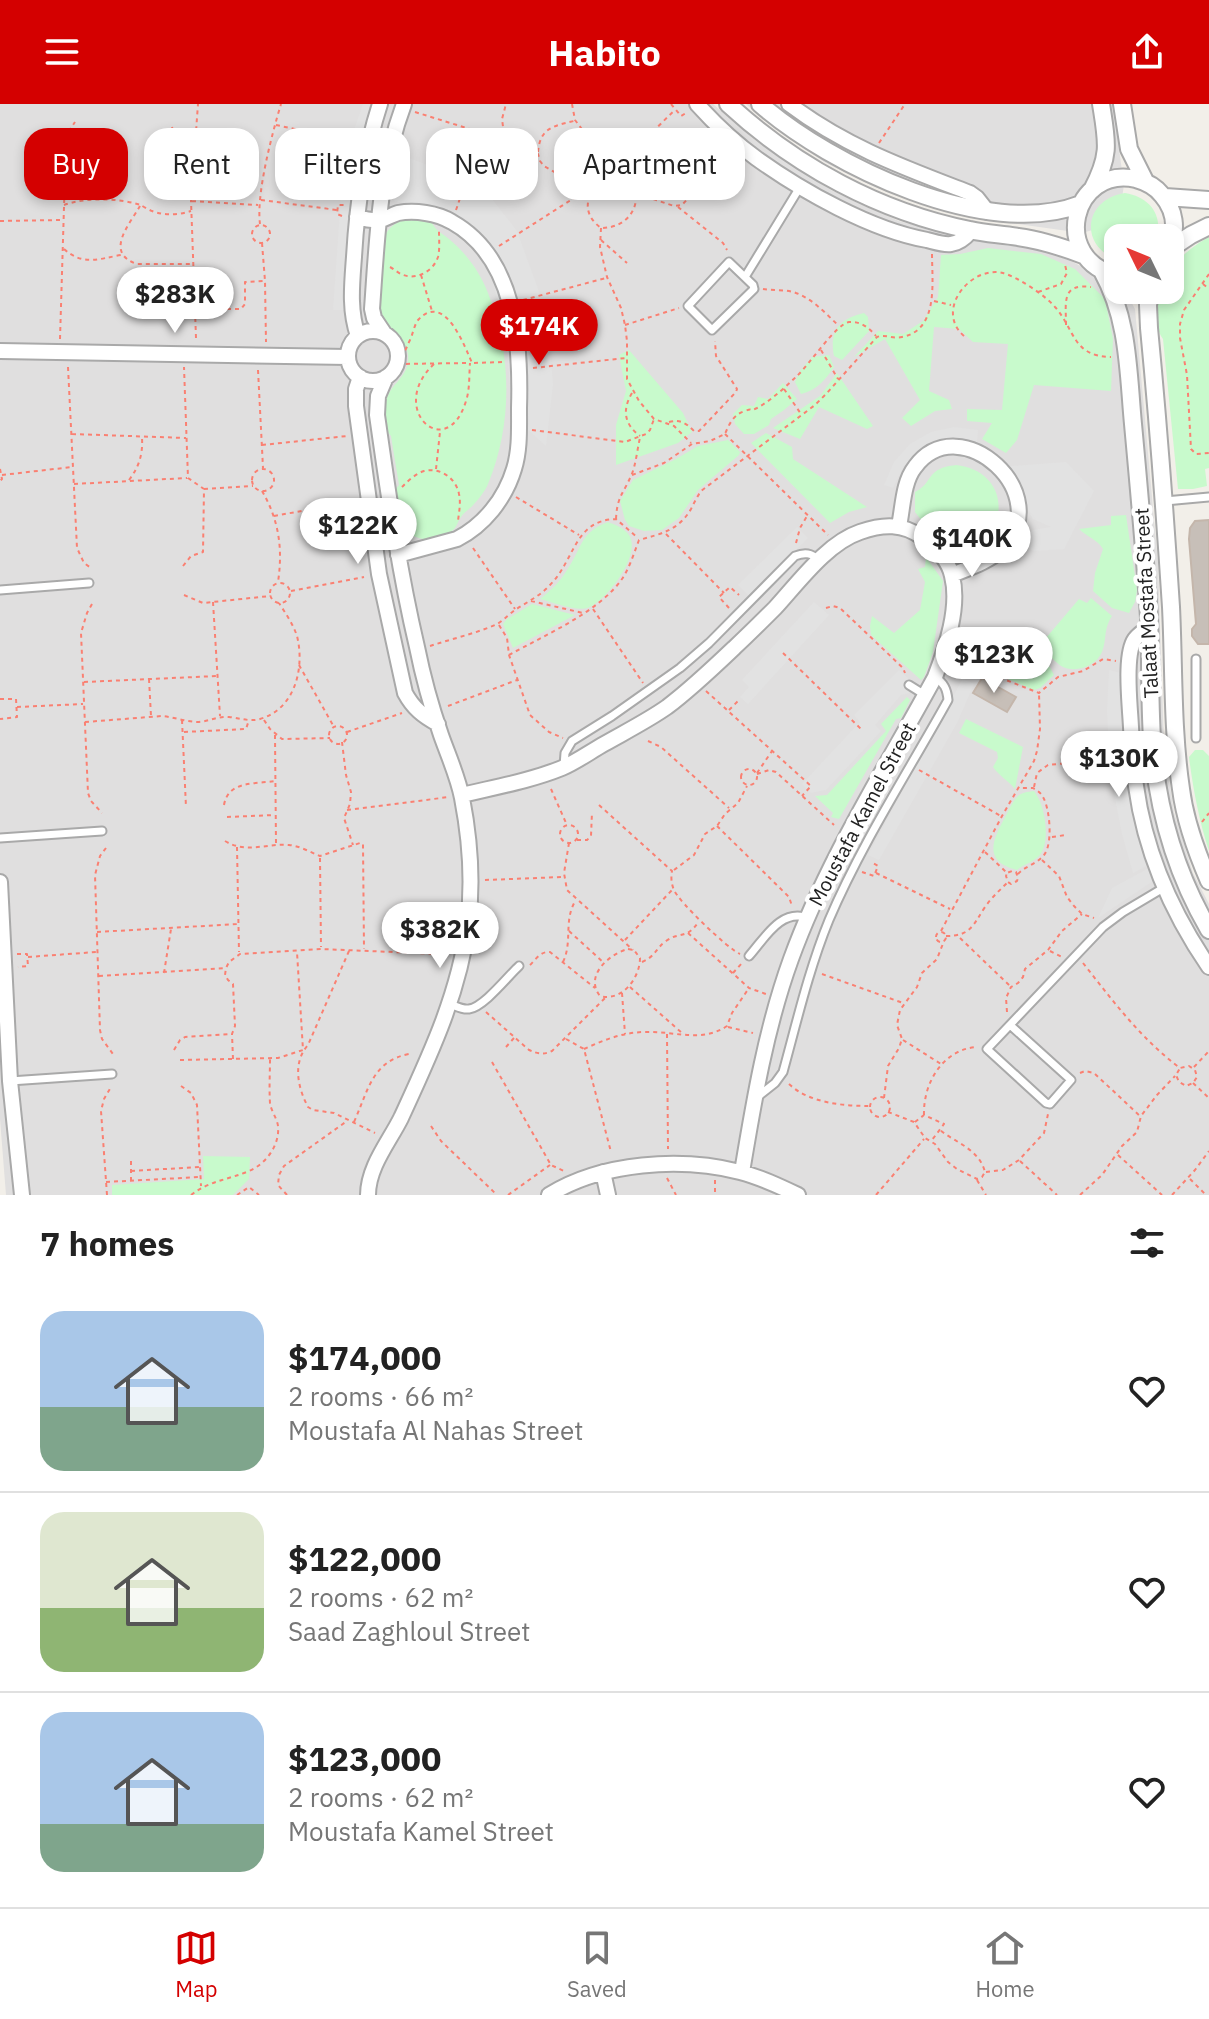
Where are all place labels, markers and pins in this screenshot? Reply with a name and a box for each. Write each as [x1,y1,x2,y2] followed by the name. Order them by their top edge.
[119,267,231,335] pin: $283K
[483,299,595,367] pin: $174K
[302,498,414,566] pin: $122K
[916,511,1028,579] pin: $140K
[938,627,1050,695] pin: $123K
[1063,731,1175,799] pin: $130K
[384,902,496,970] pin: $382K

